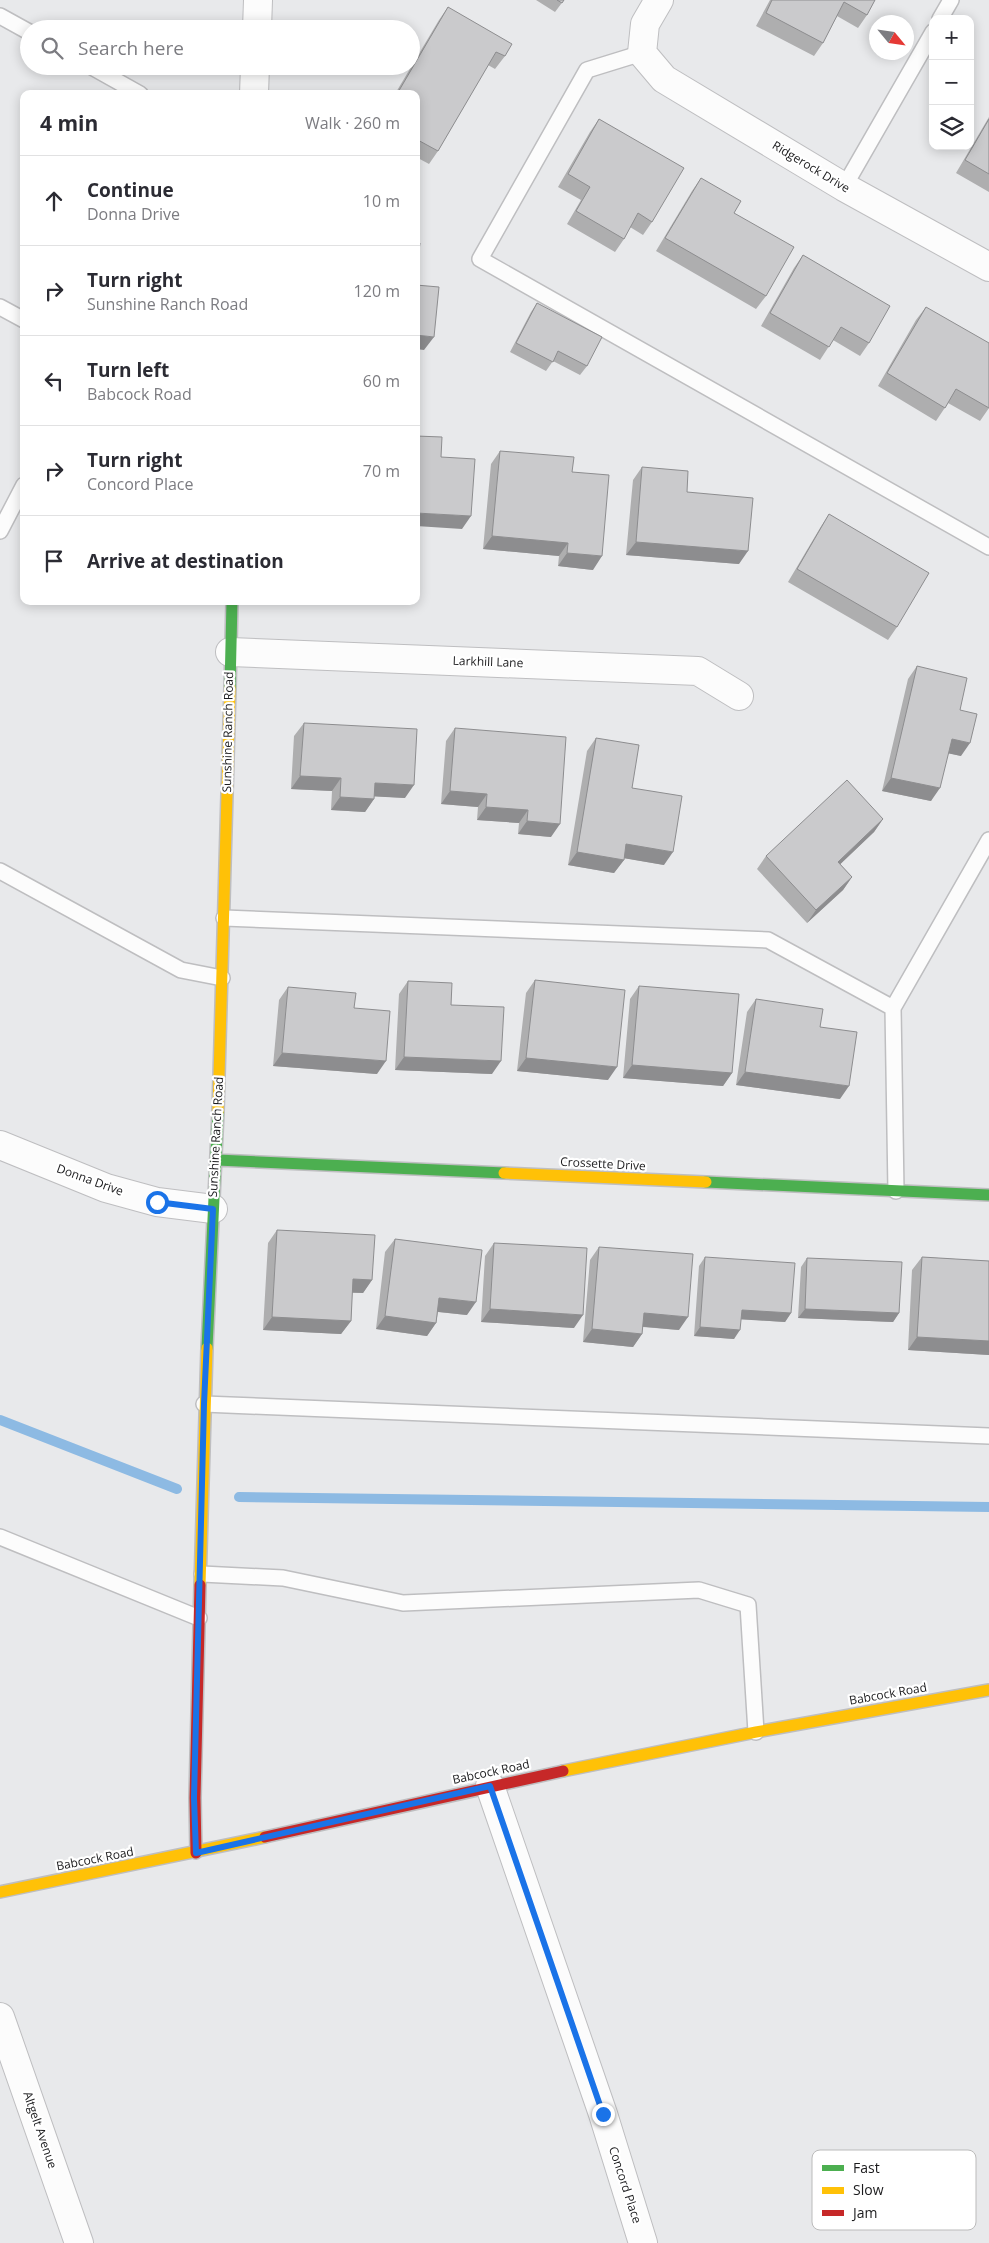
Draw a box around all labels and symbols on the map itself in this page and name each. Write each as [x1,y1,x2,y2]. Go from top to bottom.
north arrow [869,15,914,60]
street label: Ridgerock Drive [769,137,853,197]
street label: Larkhill Lane [452,652,524,671]
street label: Sunshine Ranch Road [218,671,237,793]
street label: Sunshine Ranch Road [204,1076,227,1198]
street label: Crossette Drive [560,1153,646,1174]
street label: Donna Drive [54,1160,126,1200]
route start [146,1191,169,1214]
street label: Babcock Road [848,1678,928,1709]
street label: Babcock Road [451,1755,531,1788]
street label: Babcock Road [55,1843,135,1874]
street label: Altgelt Avenue [19,2089,62,2171]
route end [592,2103,615,2126]
street label: Concord Place [605,2144,646,2226]
legend [812,2150,976,2230]
text: Fast [853,2158,880,2177]
text: Slow [853,2180,884,2199]
text: Jam [851,2203,878,2222]

